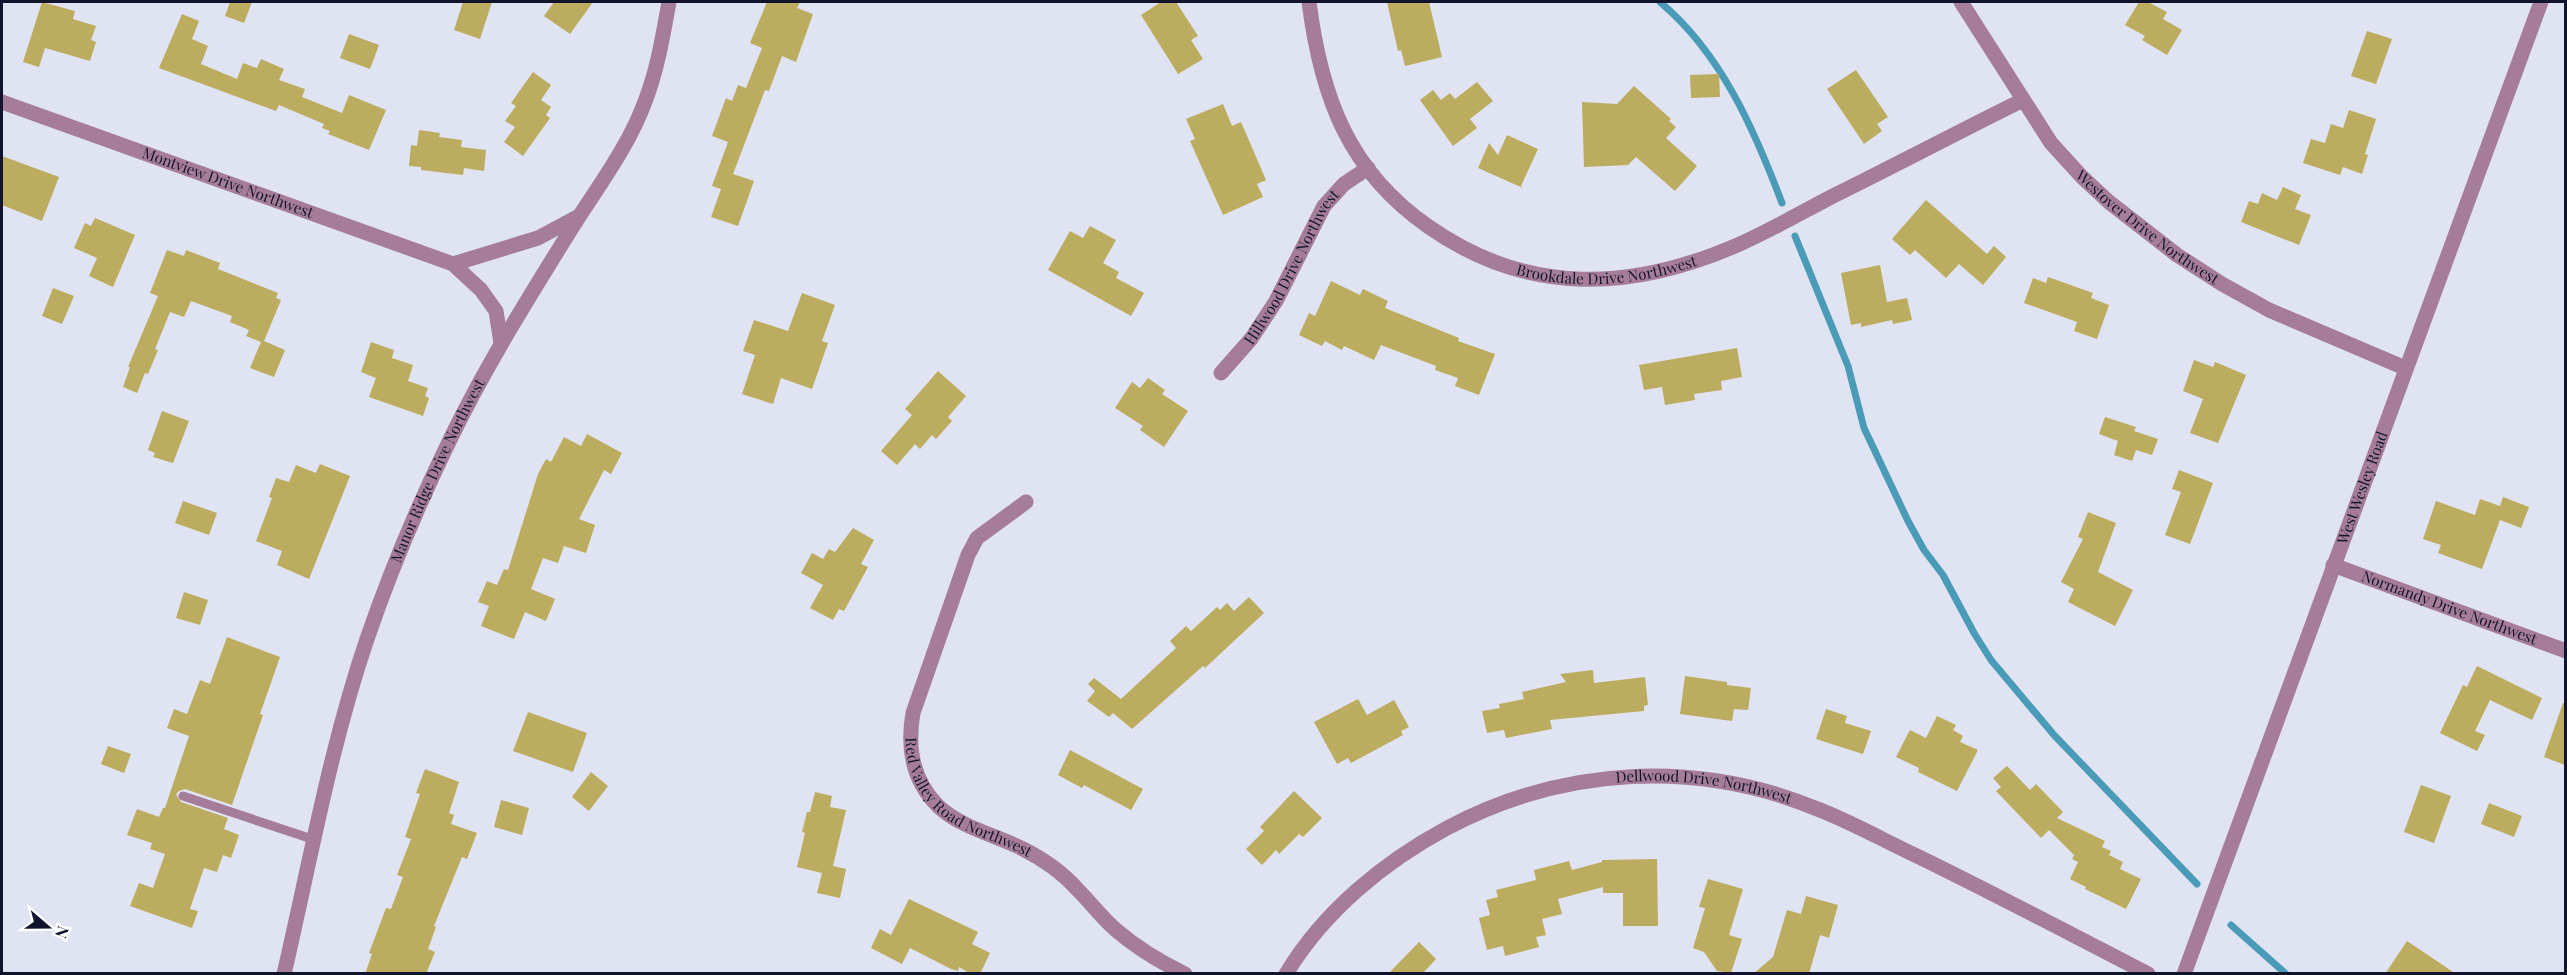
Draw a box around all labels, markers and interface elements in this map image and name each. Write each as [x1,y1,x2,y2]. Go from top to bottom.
street label: Montview Drive Northwest [140,142,317,222]
street label: Westover Drive Northwest [2071,165,2224,289]
street label: Hillwood Drive Northwest [1239,184,1344,348]
street label: Brookdale Drive Northwest [1515,250,1700,288]
street label: Manor Ridge Drive Northwest [386,374,489,565]
street label: West Wesley Road [2331,428,2392,548]
street label: Normandy Drive Northwest [2359,566,2541,649]
street label: Red Valley Road Northwest [902,737,1036,861]
street label: Dellwood Drive Northwest [1615,765,1795,808]
north arrow [18,897,78,957]
text: N [51,923,74,942]

